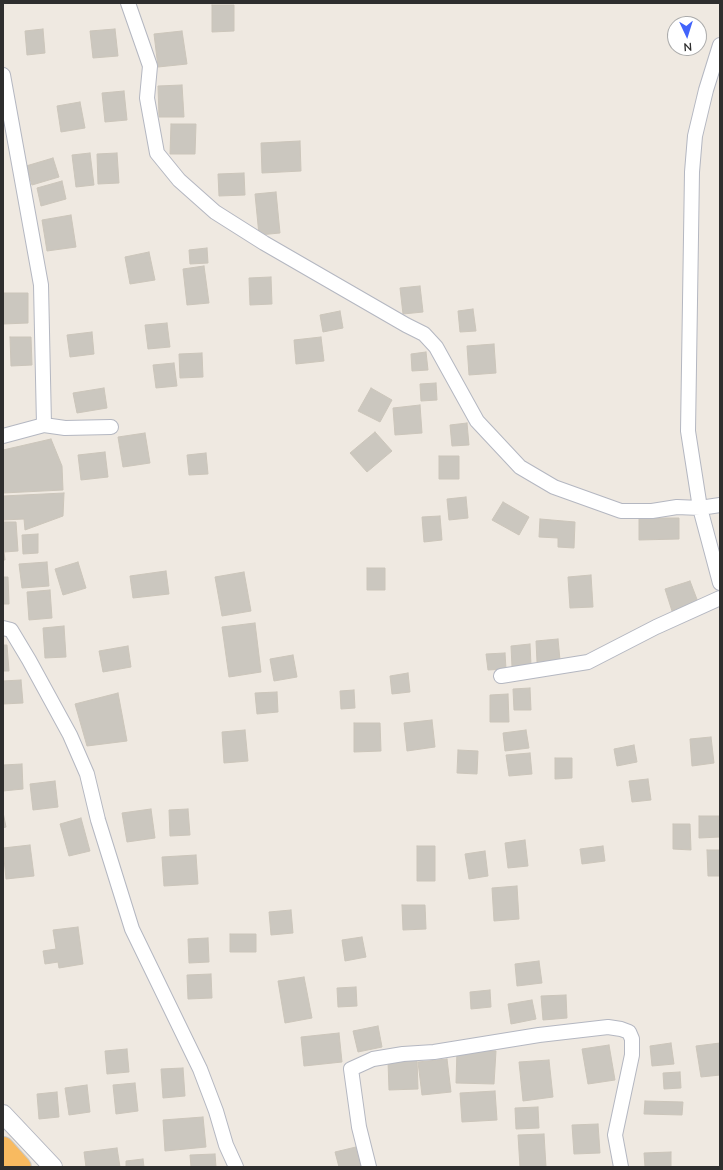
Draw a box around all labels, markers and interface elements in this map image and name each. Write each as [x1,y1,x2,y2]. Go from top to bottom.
north arrow [667,16,707,56]
text: N [683,41,692,54]

